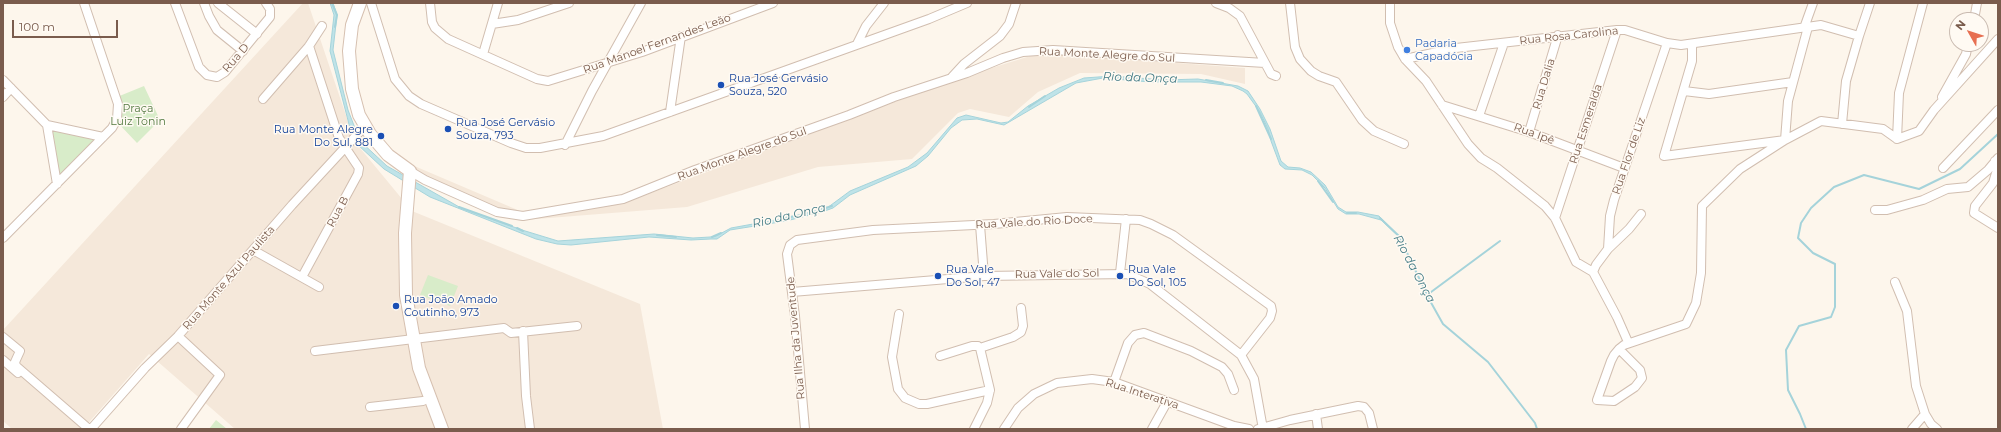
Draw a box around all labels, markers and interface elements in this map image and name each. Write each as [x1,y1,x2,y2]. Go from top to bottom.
street label: Rua Manoel Fernandes Leão [581,11,733,77]
scale bar [14,12,120,38]
north arrow [1949,12,1989,52]
text: N [1952,17,1969,33]
text: 100 m [19,19,55,34]
street label: Rua Rosa Carolina [1519,24,1619,48]
place label: Padaria Capadócia [1415,37,1473,63]
street label: Rua D [220,41,252,75]
street label: Rua Monte Alegre do Sul [1038,45,1176,65]
marker: Padaria Capadócia [1402,45,1412,55]
street label: Rua Dalia [1530,57,1558,111]
water label: Rio da Onça [1102,69,1178,87]
place label: Rua José Gervásio Souza, 520 [729,72,828,98]
marker: Rua José Gervásio Souza, 520 [716,80,726,90]
street label: Rua Esmeralda [1567,82,1605,166]
park label: Praça Luiz Tonin [110,102,166,128]
place label: Rua José Gervásio Souza, 793 [456,116,555,142]
street label: Rua Flor de Liz [1610,116,1648,196]
street label: Rua Ipê [1512,121,1556,147]
place label: Rua Monte Alegre Do Sul, 881 [274,123,373,149]
marker: Rua José Gervásio Souza, 793 [443,124,453,134]
street label: Rua Monte Alegre do Sul [676,124,808,184]
marker: Rua Monte Alegre Do Sul, 881 [376,131,386,141]
street label: Rua B [324,194,352,230]
water label: Rio da Onça [751,201,827,231]
street label: Rua Vale do Rio Doce [975,212,1093,232]
street label: Rua Monte Azul Paulista [180,223,278,333]
water label: Rio da Onça [1390,233,1438,305]
place label: Rua Vale Do Sol, 47 [946,263,1000,289]
place label: Rua Vale Do Sol, 105 [1128,263,1186,289]
street label: Rua Vale do Sol [1015,267,1099,281]
marker: Rua Vale Do Sol, 47 [933,271,943,281]
marker: Rua Vale Do Sol, 105 [1115,271,1125,281]
street label: Rua Ilha da Juventude [784,276,808,400]
place label: Rua João Amado Coutinho, 973 [404,293,498,319]
marker: Rua João Amado Coutinho, 973 [391,301,401,311]
street label: Rua Interativa [1104,376,1180,412]

